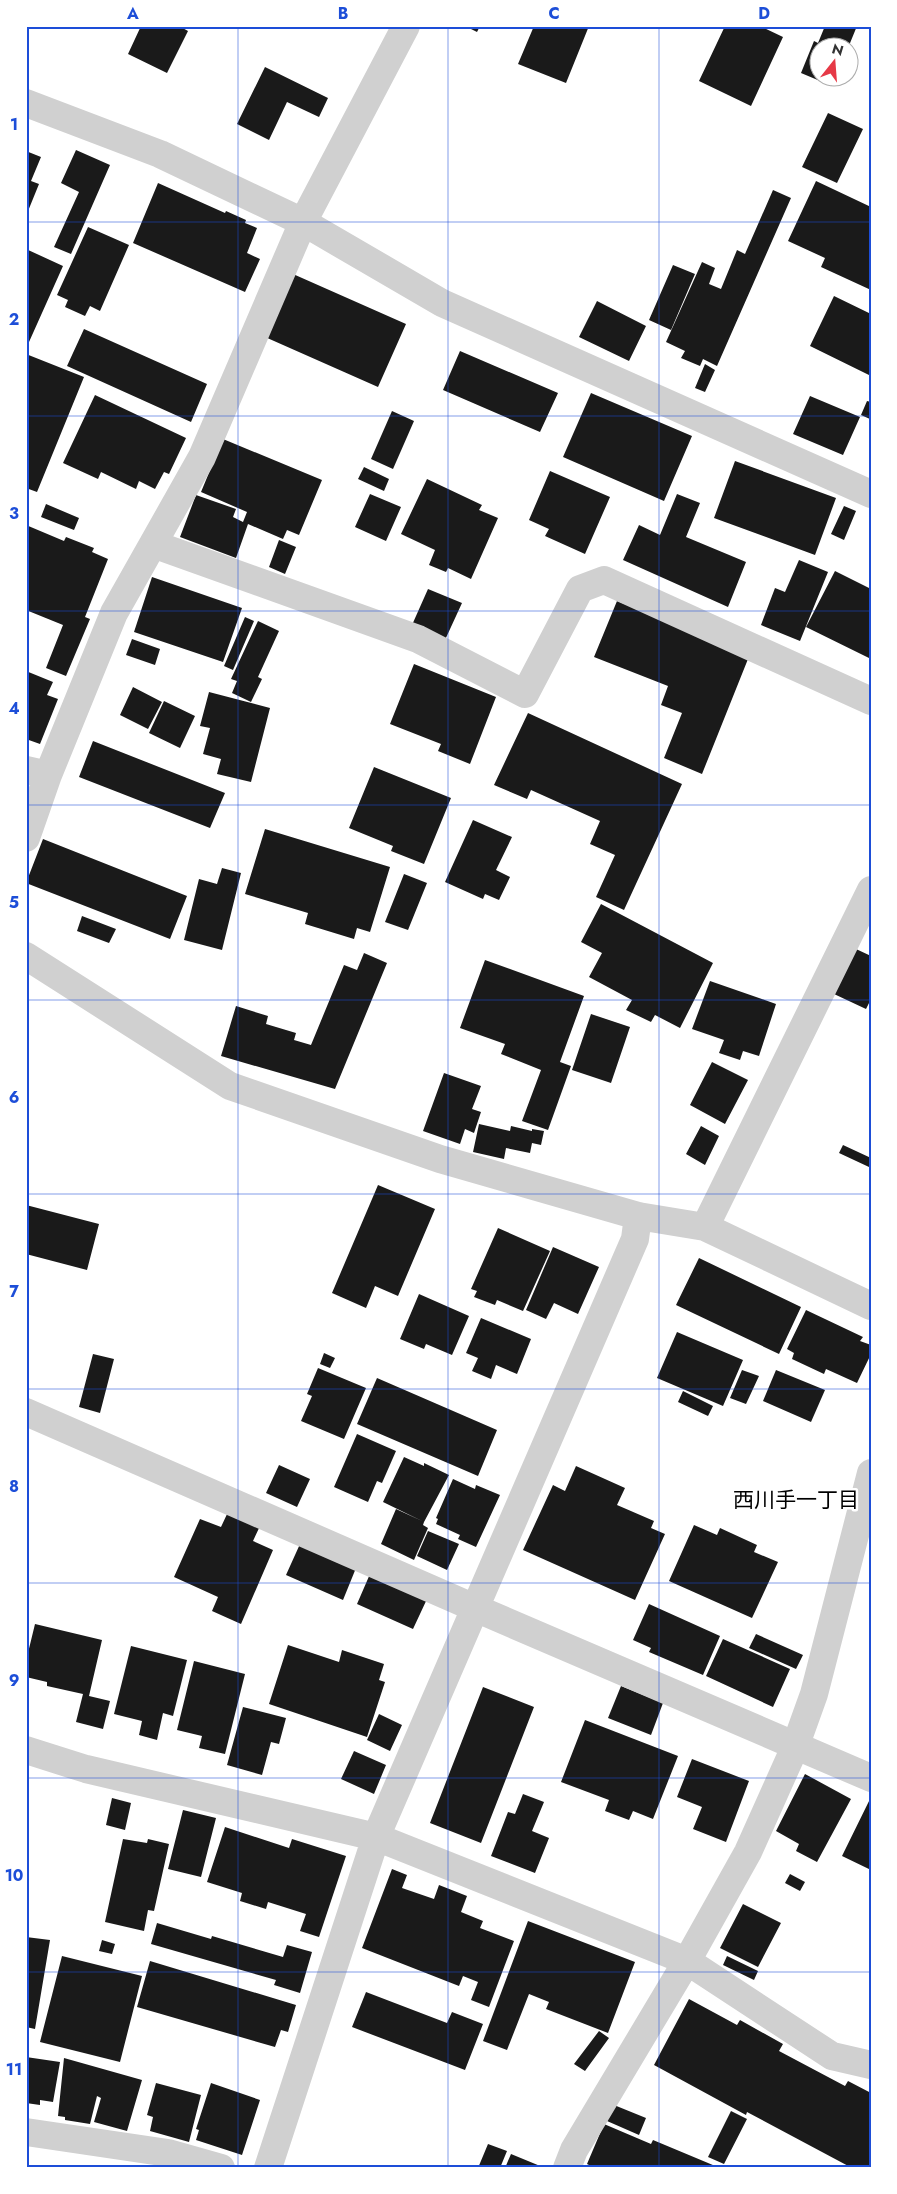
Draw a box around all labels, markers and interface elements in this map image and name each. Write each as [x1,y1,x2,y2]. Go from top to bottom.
text: A [126,2,139,25]
text: B [338,2,348,25]
text: C [548,2,560,25]
text: D [758,2,770,25]
north arrow [810,38,860,88]
text: N [830,38,846,61]
text: 1 [10,113,18,136]
text: 2 [9,308,19,331]
text: 3 [9,502,19,525]
text: 4 [8,697,20,720]
text: 5 [9,891,19,914]
text: 6 [9,1086,19,1109]
text: 7 [9,1280,19,1303]
text: 8 [9,1475,19,1498]
district label: 西川手一丁目 [733,1485,859,1515]
text: 9 [9,1669,19,1692]
text: 10 [5,1864,23,1887]
text: 11 [6,2058,22,2081]

